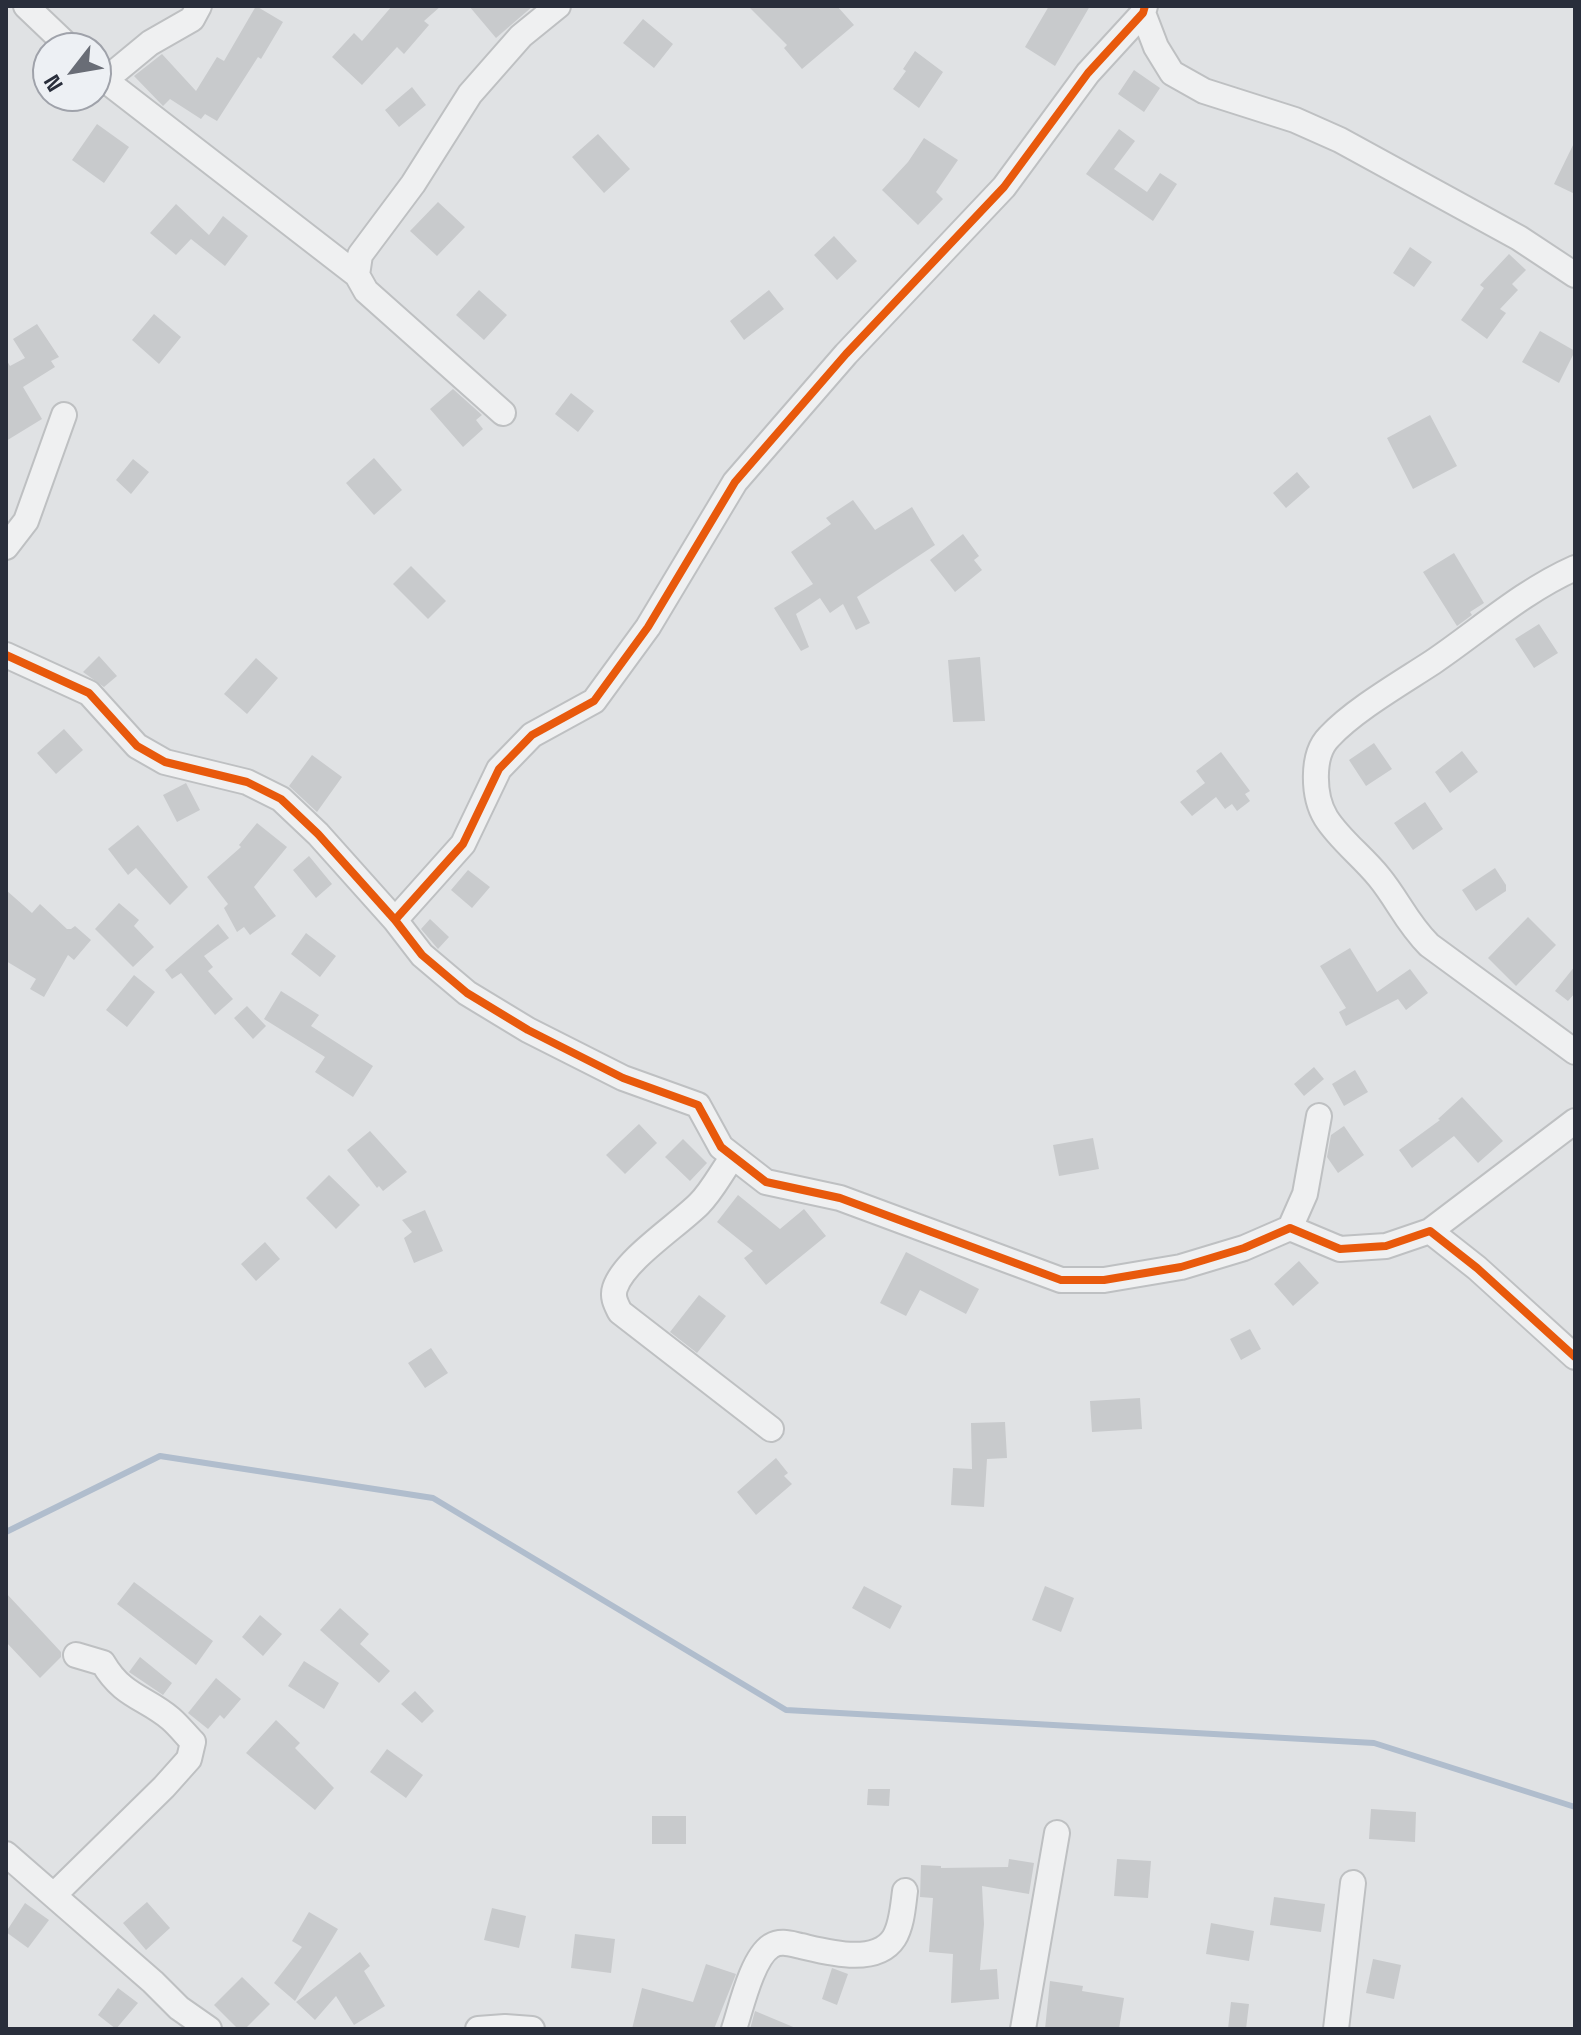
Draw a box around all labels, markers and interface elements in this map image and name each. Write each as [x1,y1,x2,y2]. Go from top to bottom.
north arrow [32,32,112,112]
text: N [37,70,69,97]

